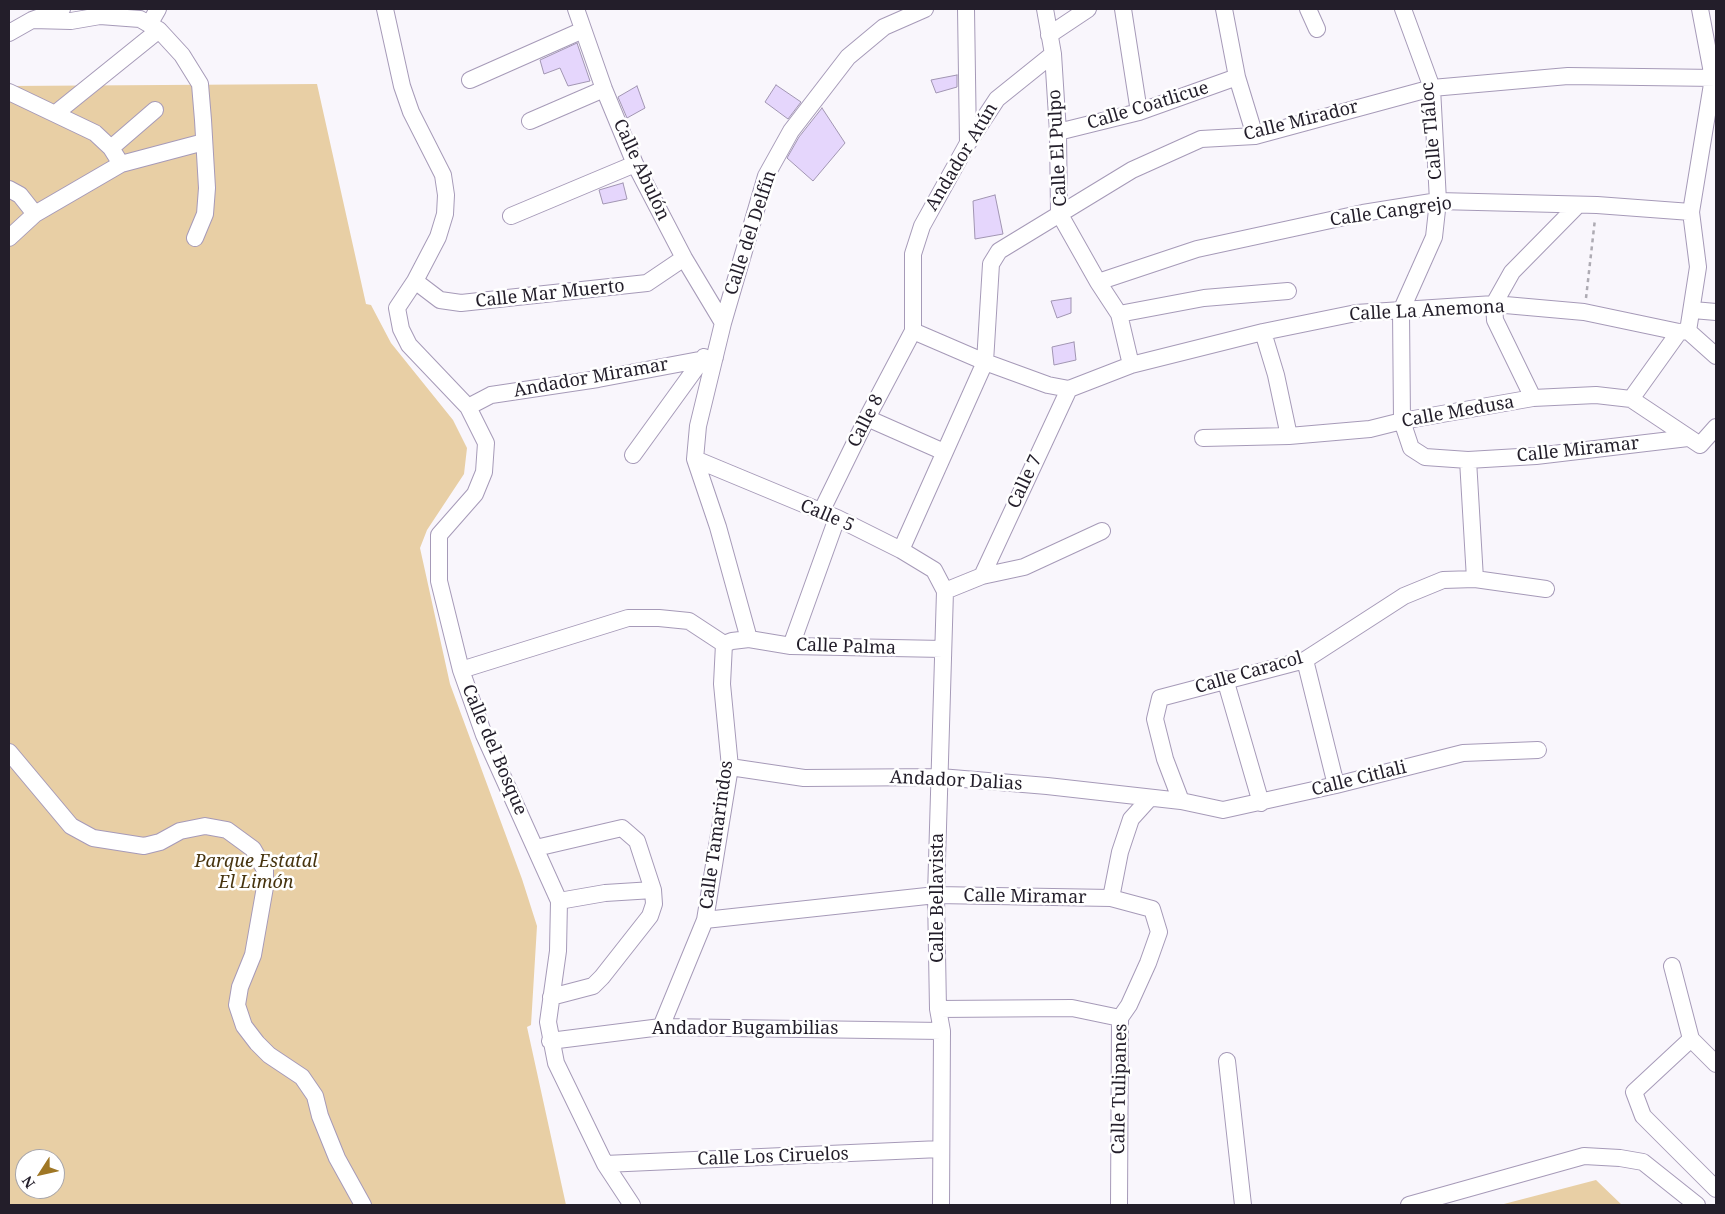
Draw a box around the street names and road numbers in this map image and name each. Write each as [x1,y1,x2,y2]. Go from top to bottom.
street label: Calle Coatlicue [1085,77,1211,135]
street label: Calle Tláloc [1417,81,1447,181]
street label: Calle El Pulpo [1044,89,1072,207]
street label: Calle Mirador [1241,96,1361,146]
street label: Andador Atún [921,99,1003,215]
street label: Calle Abulón [608,116,674,224]
street label: Calle del Delfín [721,168,781,298]
street label: Calle Cangrejo [1329,193,1453,231]
street label: Calle Mar Muerto [474,275,626,313]
street label: Calle La Anemona [1349,296,1505,326]
street label: Andador Miramar [512,354,670,402]
street label: Calle 8 [844,391,888,451]
street label: Calle Medusa [1400,391,1516,433]
street label: Calle Miramar [1516,433,1640,467]
street label: Calle 7 [1003,452,1047,512]
street label: Calle 5 [797,495,857,537]
street label: Calle Palma [795,634,897,660]
street label: Calle Caracol [1193,647,1305,699]
street label: Calle del Bosque [457,681,531,819]
street label: Calle Citlali [1309,757,1409,801]
street label: Calle Tamarindos [696,759,738,911]
street label: Andador Dalias [889,767,1023,795]
street label: Calle Bellavista [927,833,949,963]
street label: Calle Miramar [963,885,1087,909]
street label: Andador Bugambilias [652,1018,838,1040]
street label: Calle Tulipanes [1108,1023,1132,1155]
street label: Calle Los Ciruelos [697,1144,849,1170]

